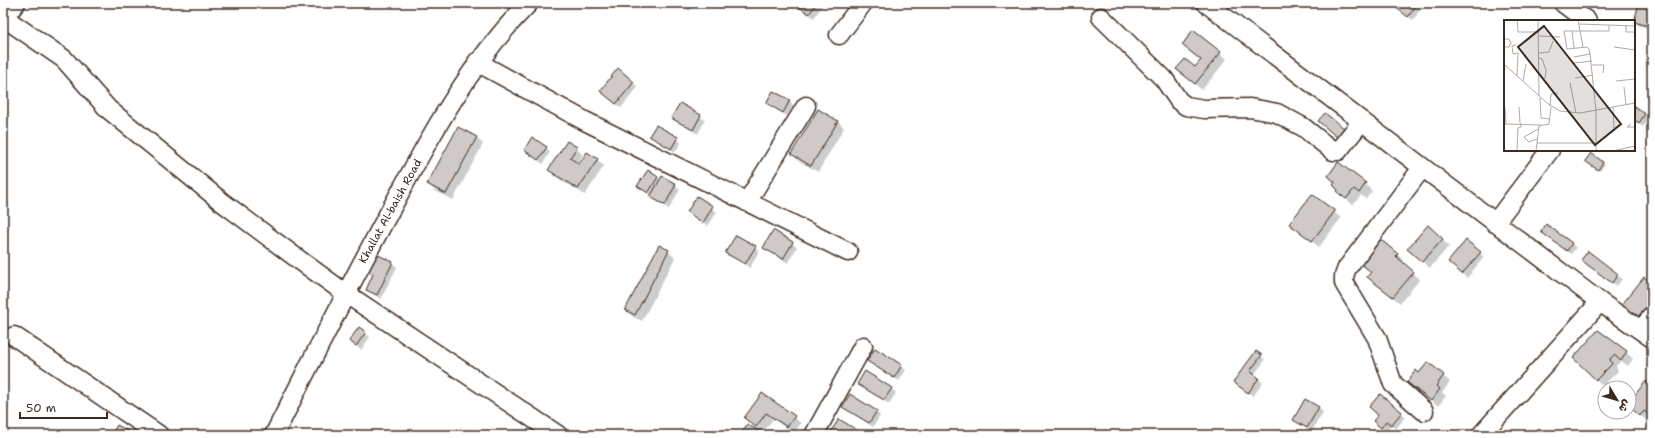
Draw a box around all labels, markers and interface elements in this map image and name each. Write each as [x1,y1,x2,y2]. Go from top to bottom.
inset map [1504,20,1635,151]
street label: Khallat Al-baish Road [355,156,425,266]
north arrow [1597,380,1637,420]
scale bar [20,394,107,420]
text: ش [1615,396,1634,415]
text: 50 m [26,400,56,416]

